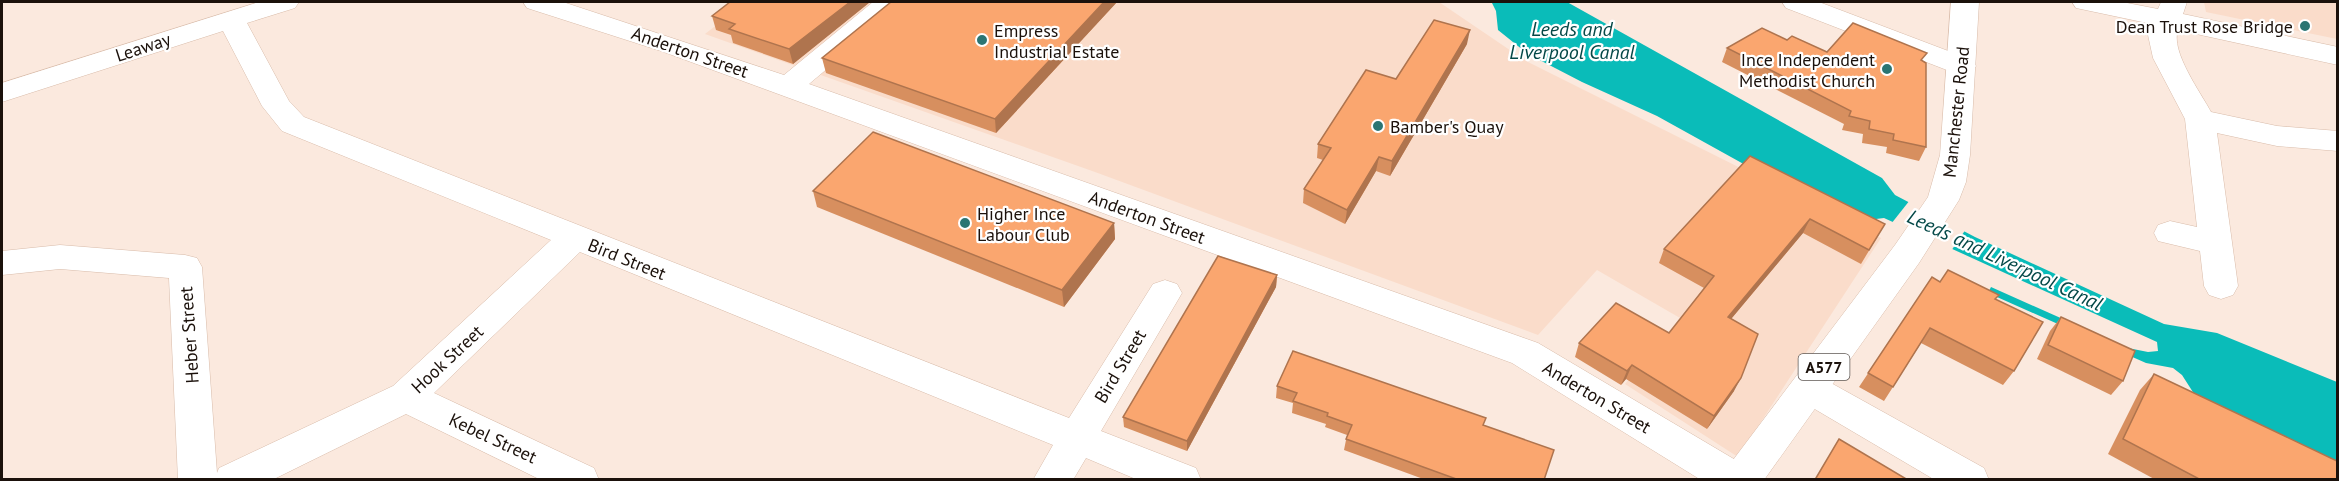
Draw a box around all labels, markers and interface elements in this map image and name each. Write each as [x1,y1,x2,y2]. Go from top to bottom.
place label: Dean Trust Rose Bridge [2116,15,2293,38]
water label: Leeds and Liverpool Canal [1509,16,1635,65]
place label: Empress Industrial Estate [994,19,1119,63]
marker: Dean Trust Rose Bridge [2298,19,2312,33]
street label: Anderton Street [629,21,751,83]
street label: Leaway [112,27,174,67]
marker: Empress Industrial Estate [975,33,989,47]
street label: Manchester Road [1938,45,1974,179]
place label: Ince Independent Methodist Church [1739,48,1875,92]
marker: Ince Independent Methodist Church [1880,62,1894,76]
place label: Bamber's Quay [1390,115,1504,138]
marker: Bamber's Quay [1371,119,1385,133]
street label: Anderton Street [1086,185,1208,249]
place label: Higher Ince Labour Club [977,202,1070,246]
water label: Leeds and Liverpool Canal [1903,203,2107,317]
marker: Higher Ince Labour Club [958,216,972,230]
street label: Bird Street [585,233,669,285]
street label: Heber Street [174,286,204,384]
street label: Hook Street [406,320,488,398]
street label: Bird Street [1089,325,1151,407]
road number: A577 [1798,354,1850,380]
street label: Anderton Street [1539,356,1655,438]
street label: Kebel Street [445,408,541,468]

